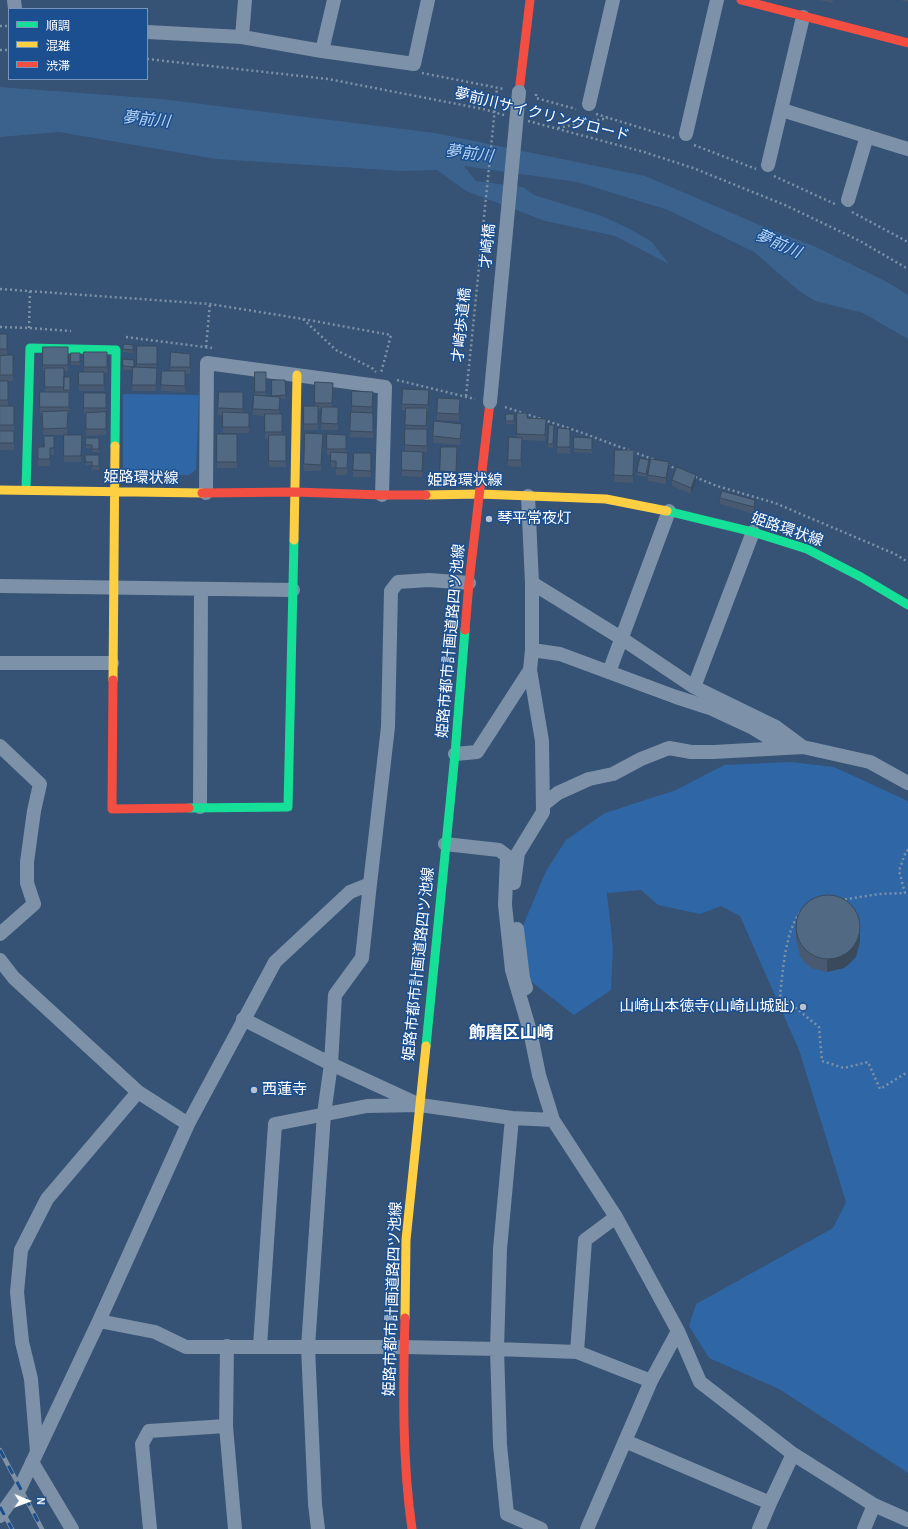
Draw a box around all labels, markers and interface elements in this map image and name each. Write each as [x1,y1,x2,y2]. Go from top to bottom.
legend [8,8,148,80]
text: 順調 [46,19,70,33]
text: 混雑 [46,39,70,53]
text: 渋滞 [46,59,70,73]
street label: 夢前川サイクリングロード [452,84,632,146]
water label: 夢前川 [121,108,171,132]
water label: 夢前川 [444,142,494,166]
street label: 才崎橋 [477,223,499,269]
water label: 夢前川 [752,225,804,263]
street label: 才崎歩道橋 [449,287,475,363]
street label: 姫路環状線 [103,468,179,488]
street label: 姫路環状線 [428,472,502,490]
street label: 姫路環状線 [749,509,825,551]
place label: 琴平常夜灯 [497,510,572,528]
marker: 琴平常夜灯 [484,514,494,524]
street label: 姫路市都市計画道路四ツ池線 [434,543,468,739]
street label: 姫路市都市計画道路四ツ池線 [400,866,438,1062]
place label: 山崎山本徳寺(山崎山城趾) [619,998,795,1016]
marker: 山崎山本徳寺(山崎山城趾) [798,1002,808,1012]
district label: 飾磨区山崎 [469,1023,553,1043]
place label: 西蓮寺 [262,1081,307,1099]
marker: 西蓮寺 [249,1085,259,1095]
street label: 姫路市都市計画道路四ツ池線 [381,1201,405,1397]
north arrow [8,1481,48,1521]
text: N [34,1497,47,1505]

